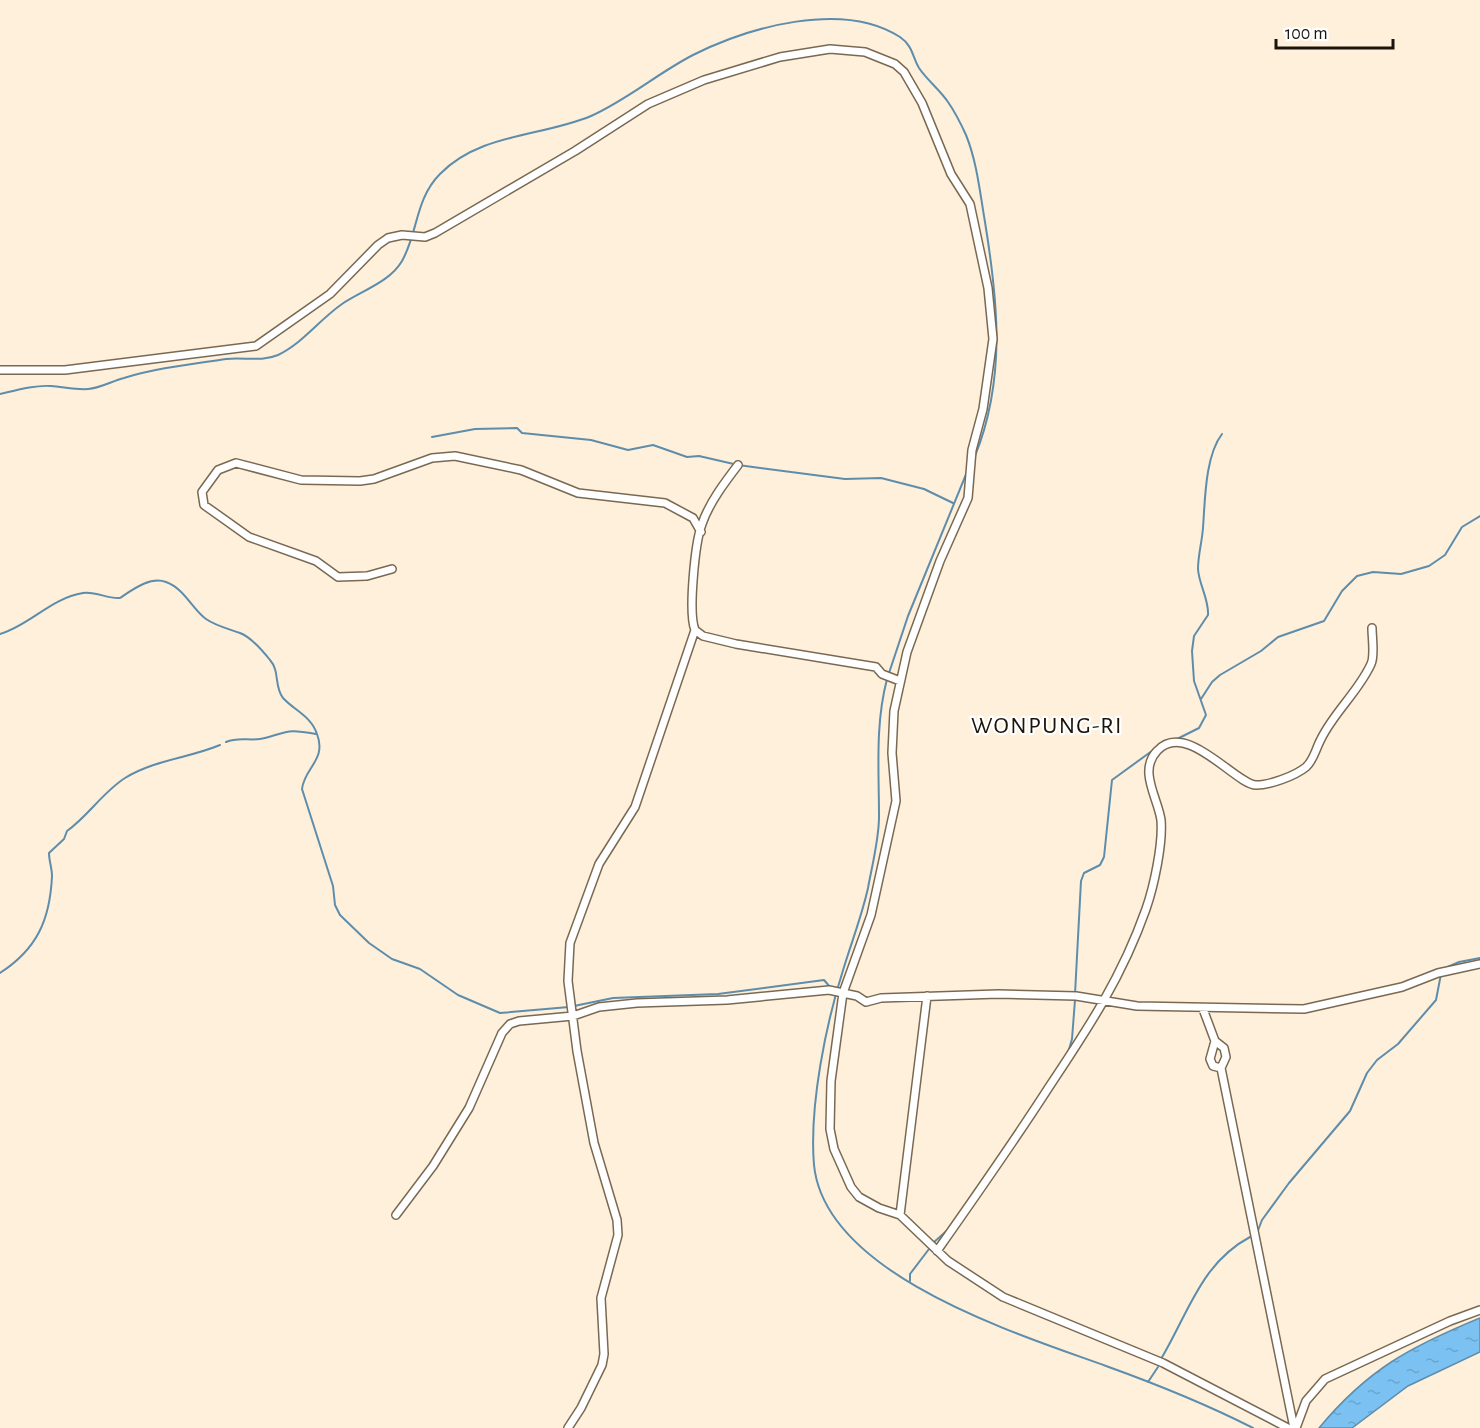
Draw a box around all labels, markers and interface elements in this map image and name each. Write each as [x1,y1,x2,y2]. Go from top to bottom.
scale bar [1276,12,1393,50]
text: 100 m [1285,25,1328,43]
district label: WONPUNG-RI [971,714,1123,738]

